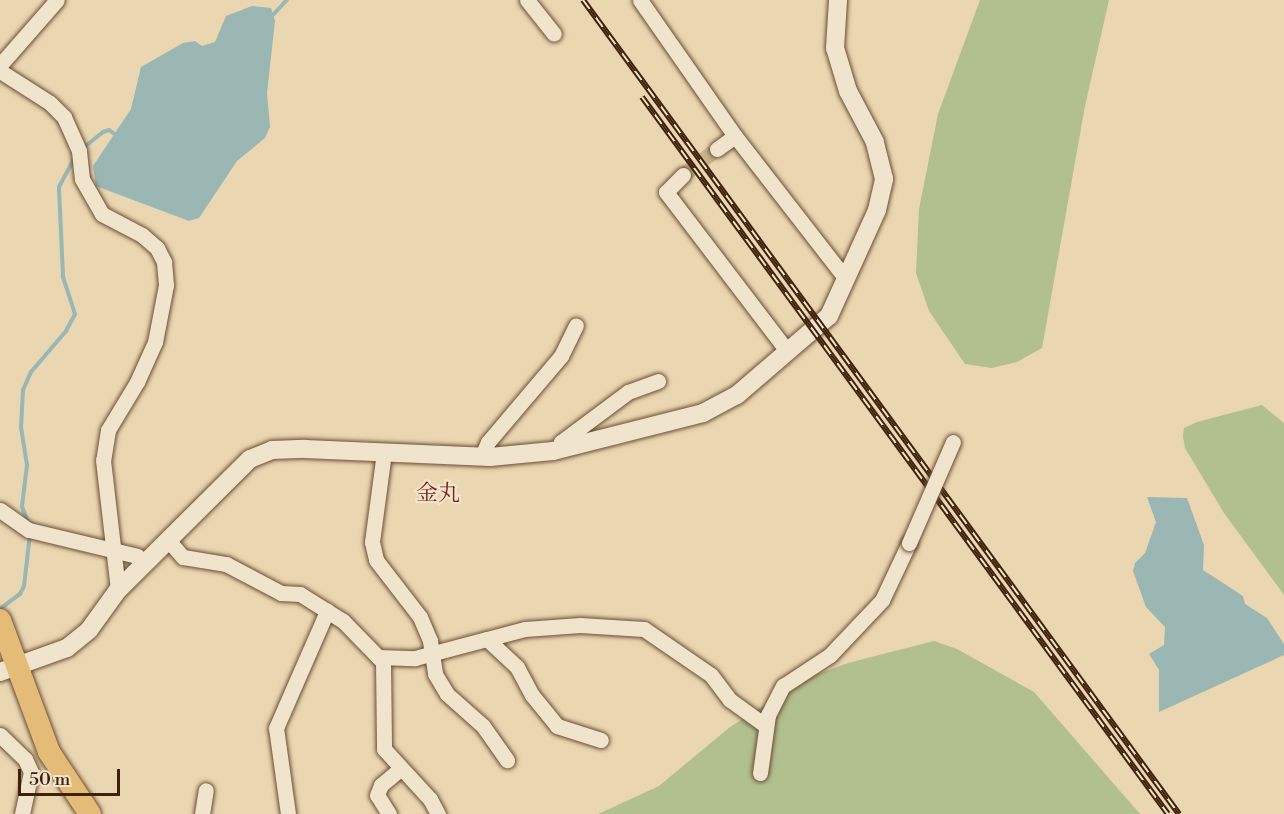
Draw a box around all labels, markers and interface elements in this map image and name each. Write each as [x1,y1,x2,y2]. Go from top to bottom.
district label: 金丸 [416,481,460,507]
scale bar [21,757,123,795]
text: 50 m [29,768,70,791]

